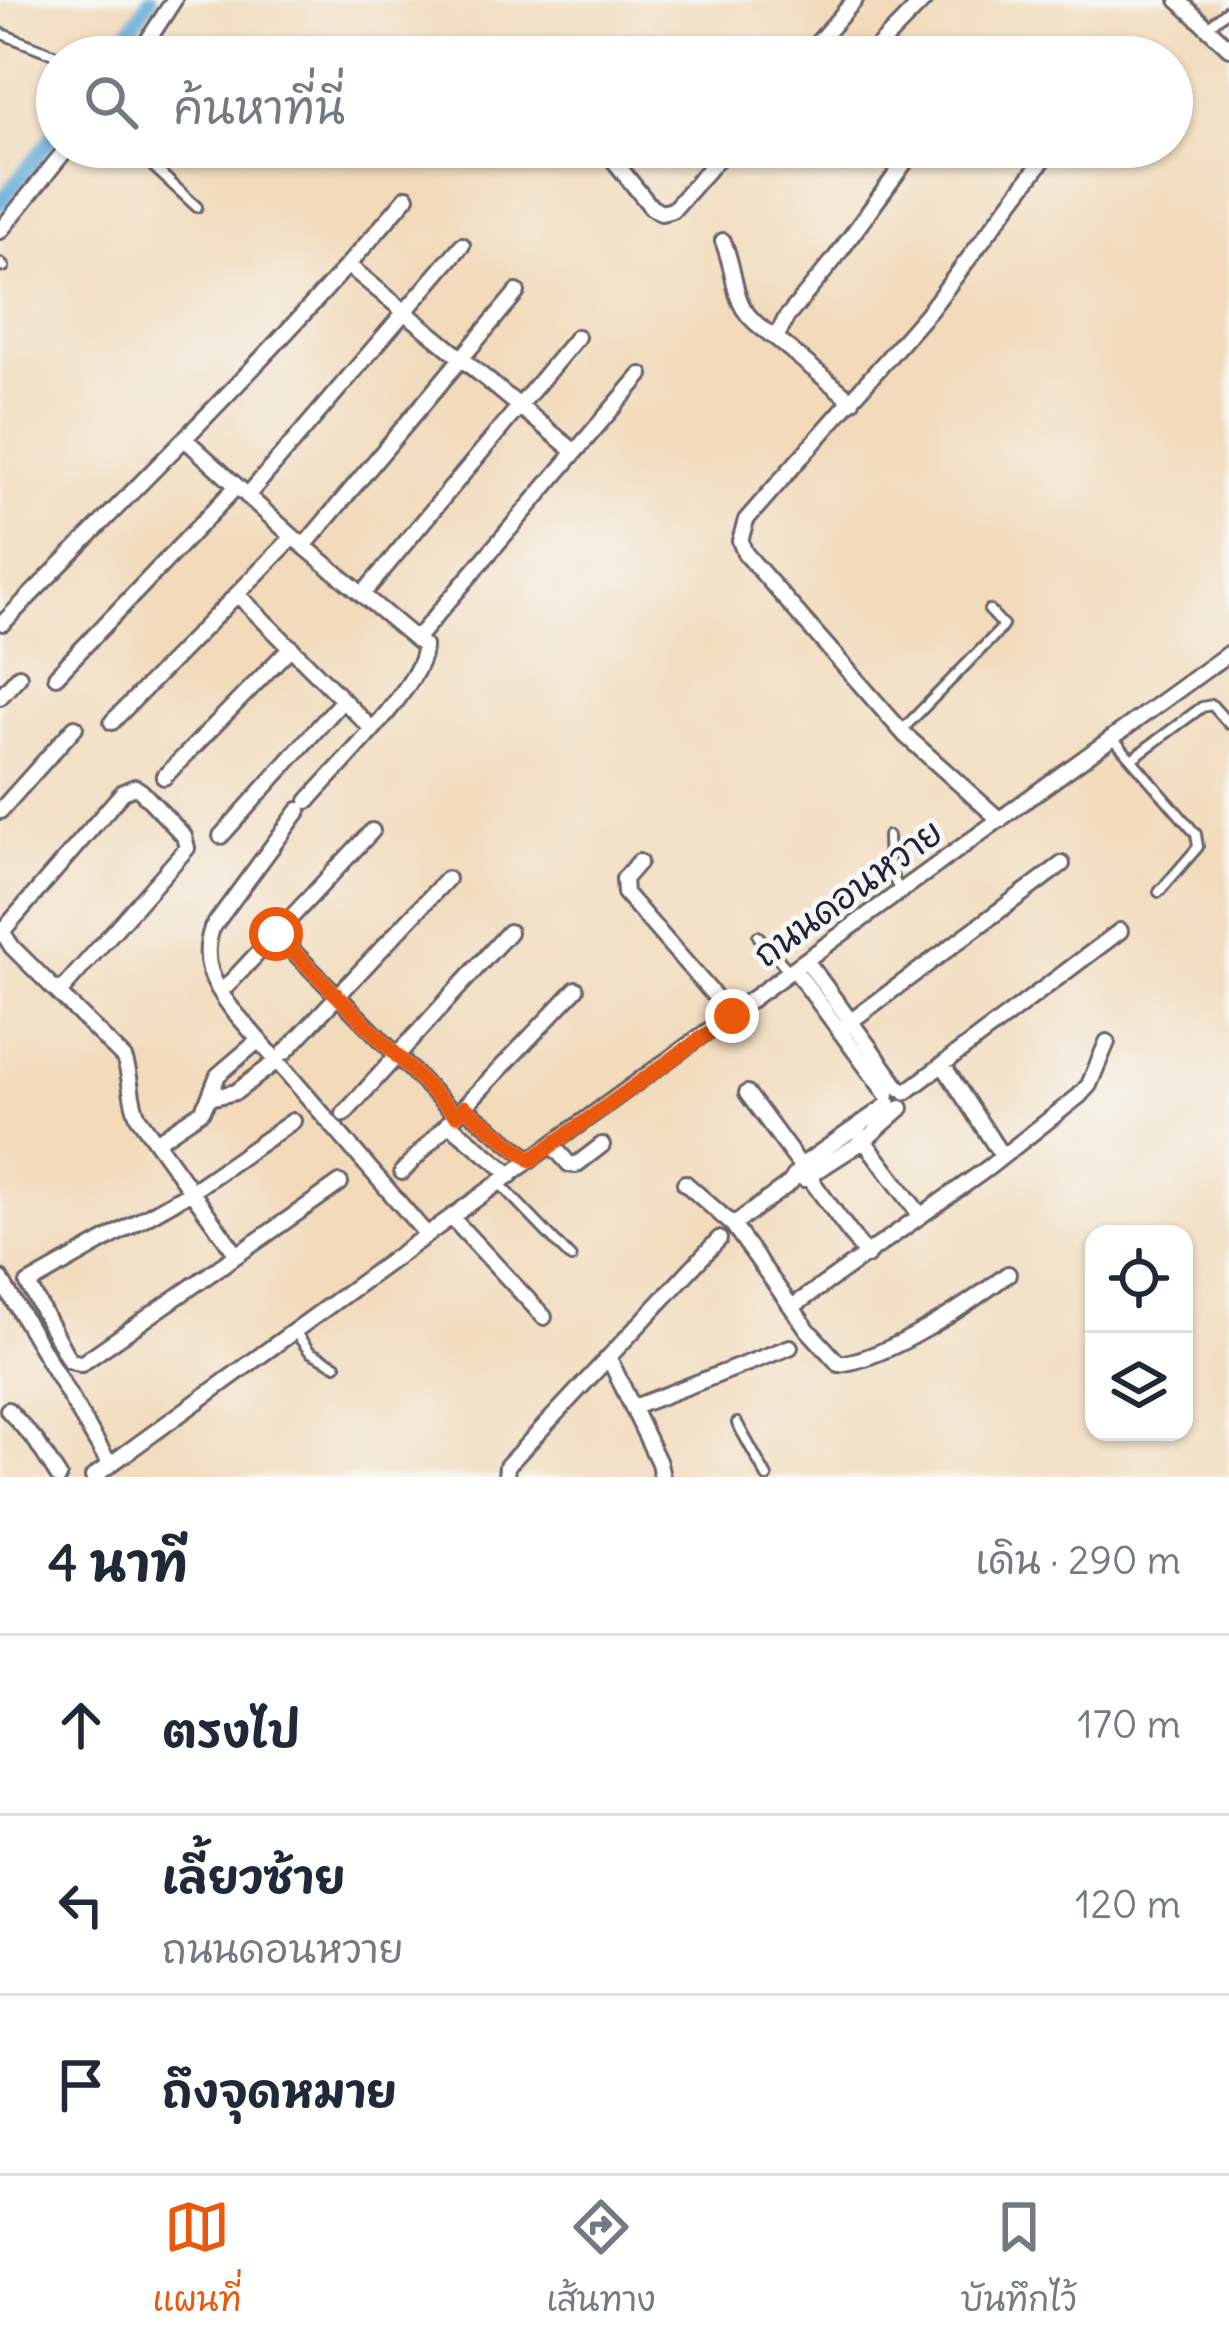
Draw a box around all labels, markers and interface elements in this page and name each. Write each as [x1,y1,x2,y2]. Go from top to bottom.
search box [36,36,1193,168]
icon: search [78,69,144,135]
text: ค้นหาที่นี่ [174,80,345,136]
street label: ถนนดอนหวาย [745,809,951,977]
route start [249,907,303,961]
route end [705,989,759,1043]
map controls [1085,1225,1193,1441]
button: locate [1085,1225,1193,1333]
button: layers [1085,1333,1193,1441]
text: 4 นาที [48,1531,188,1595]
text: เดิน · 290 m [976,1536,1181,1585]
icon: ahead [48,1692,114,1758]
text: 170 m [1077,1700,1181,1749]
text: ตรงไป [162,1703,300,1759]
text: เลี้ยวซ้าย [162,1849,345,1905]
icon: left [48,1872,114,1938]
text: 120 m [1075,1880,1181,1929]
text: ถนนดอนหวาย [162,1925,404,1974]
icon: arrive [48,2052,114,2118]
text: ถึงจุดหมาย [162,2063,397,2119]
tab: แผนที่ [152,2194,242,2324]
tab: เส้นทาง [546,2194,656,2324]
tab: บันทึกไว้ [961,2194,1077,2324]

